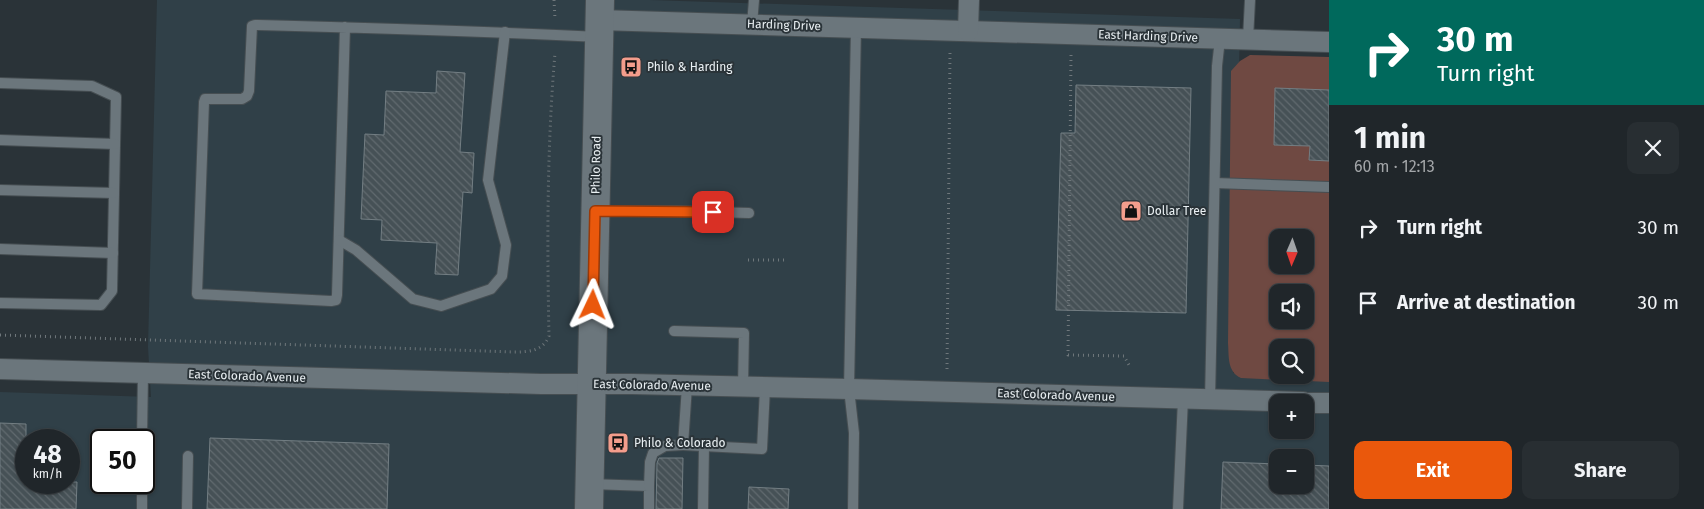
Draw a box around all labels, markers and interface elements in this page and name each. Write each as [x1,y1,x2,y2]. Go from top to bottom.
street label: Harding Drive [747,17,821,33]
text: 30 m [1437,18,1514,60]
icon: right [1354,20,1419,85]
street label: East Harding Drive [1098,27,1198,45]
bus stop icon: Philo & Harding [619,55,643,79]
place label: Philo & Harding [647,60,733,74]
text: Turn right [1437,60,1534,87]
text: 1 min [1354,120,1426,156]
button: close [1627,122,1679,174]
street label: Philo Road [588,136,604,194]
text: 60 m · 12:13 [1354,157,1435,176]
pin [692,191,734,233]
icon: arrive [699,198,727,226]
shop icon: Dollar Tree [1119,199,1143,223]
place label: Dollar Tree [1147,204,1206,218]
icon: right [1354,214,1382,242]
text: Turn right [1397,216,1482,239]
text: 30 m [1638,216,1679,239]
north arrow [1269,229,1314,274]
map controls [1269,229,1314,494]
position arrow [566,278,618,330]
button: sound [1269,284,1314,329]
icon: arrive [1354,289,1382,317]
text: Arrive at destination [1397,291,1576,314]
text: 30 m [1638,291,1679,314]
button: search [1269,339,1314,384]
street label: East Colorado Avenue [188,367,306,385]
street label: East Colorado Avenue [593,377,711,393]
street label: East Colorado Avenue [997,386,1115,404]
button: + [1269,394,1314,439]
speed limit sign: 50 [90,429,155,494]
bus stop icon: Philo & Colorado [606,431,630,455]
place label: Philo & Colorado [634,436,726,450]
text: 48 [33,440,62,470]
button: Exit [1354,441,1512,499]
button: Share [1522,441,1679,499]
button: − [1269,449,1314,494]
text: km/h [33,467,62,481]

